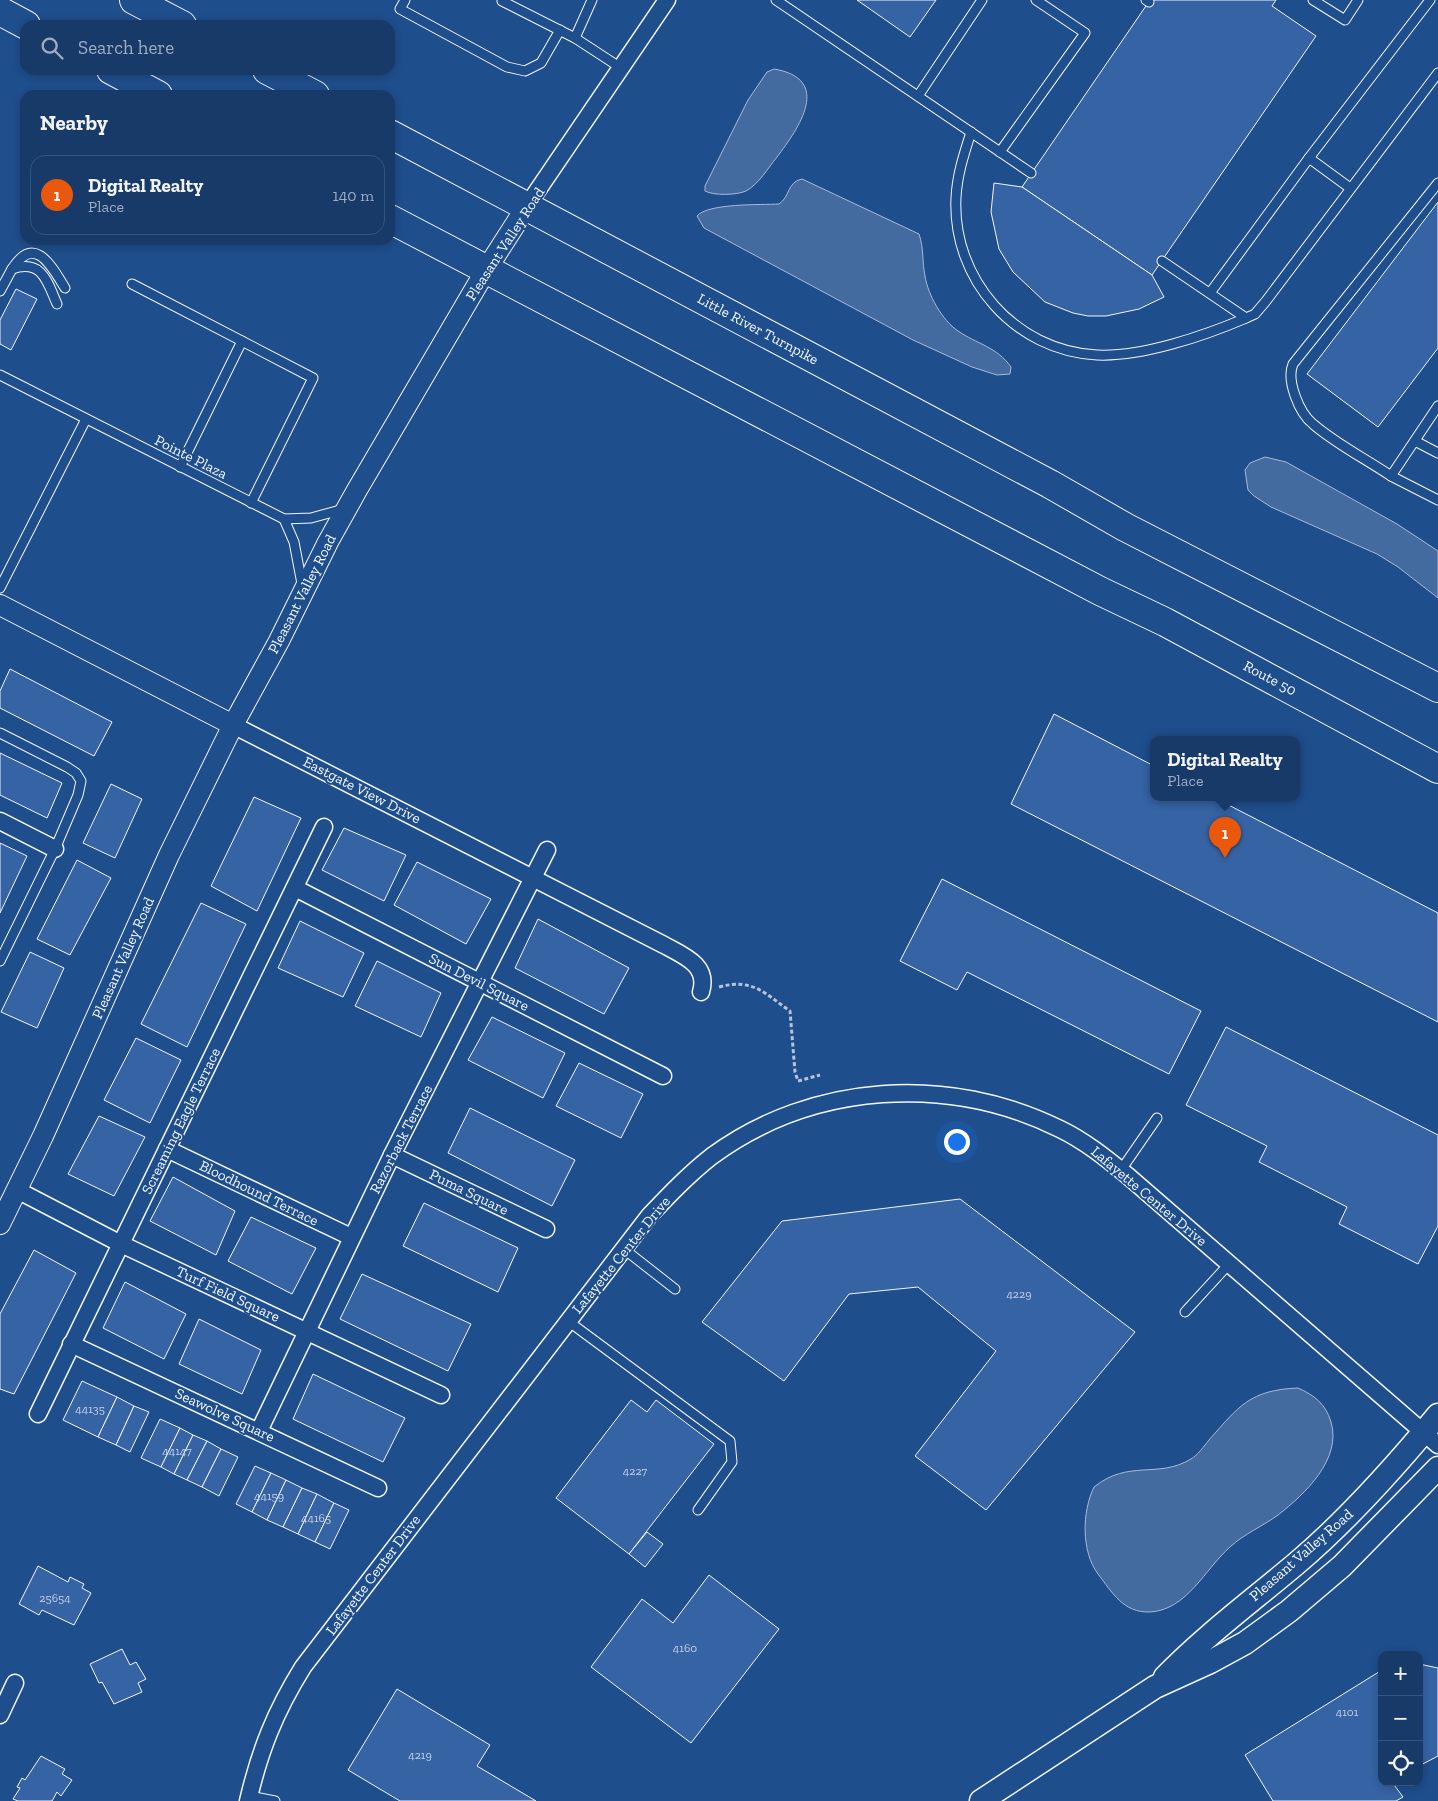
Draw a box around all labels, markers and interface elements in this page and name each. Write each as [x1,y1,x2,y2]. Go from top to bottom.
search box [20,20,395,75]
icon: search [38,34,66,62]
text: Search here [78,36,174,59]
text: Nearby [40,110,108,135]
text: Digital Realty [88,174,203,197]
street label: Pleasant Valley Road [462,183,549,304]
text: 1 [54,186,60,205]
text: 140 m [333,186,374,205]
text: Place [88,197,124,216]
street label: Little River Turnpike [694,289,822,369]
street label: Pointe Plaza [152,431,230,483]
street label: Pleasant Valley Road [264,531,340,657]
street label: Route 50 [1240,657,1300,699]
popup [1150,736,1300,801]
text: Digital Realty [1167,748,1283,771]
street label: Eastgate View Drive [300,753,424,827]
text: Place [1167,771,1203,790]
pin: 1 [1209,817,1241,858]
street label: Pleasant Valley Road [88,894,158,1022]
street label: Sun Devil Square [426,949,532,1015]
street label: Screaming Eagle Terrace [138,1045,224,1197]
street label: Razorback Terrace [366,1082,436,1196]
your location [944,1129,970,1155]
street label: Lafayette Center Drive [1087,1142,1211,1250]
street label: Bloodhound Terrace [197,1156,321,1230]
street label: Puma Square [427,1165,511,1219]
street label: Lafayette Center Drive [568,1193,674,1317]
street label: Turf Field Square [173,1262,283,1326]
house number: 4229 [1006,1287,1032,1301]
street label: Seawolve Square [172,1384,278,1446]
house number: 44135 [75,1402,105,1416]
house number: 44147 [162,1444,192,1458]
house number: 4227 [623,1464,648,1478]
house number: 44159 [254,1489,284,1503]
street label: Pleasant Valley Road [1245,1505,1357,1605]
house number: 44165 [301,1511,331,1525]
street label: Lafayette Center Drive [322,1511,424,1639]
house number: 25654 [39,1591,71,1605]
house number: 4160 [673,1641,697,1655]
map controls [1378,1651,1423,1786]
button: + [1378,1651,1423,1696]
button: − [1378,1696,1423,1741]
house number: 4101 [1336,1705,1359,1719]
button: locate [1378,1741,1423,1786]
house number: 4219 [408,1748,432,1762]

